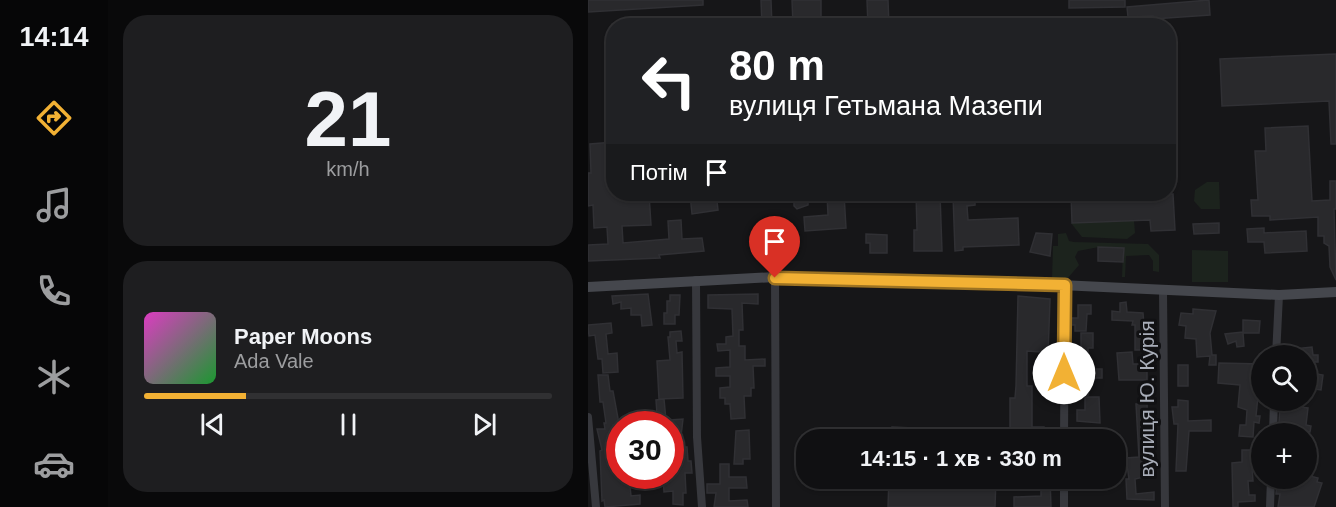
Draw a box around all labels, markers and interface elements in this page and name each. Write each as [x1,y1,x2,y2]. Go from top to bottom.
text: 14:14 [19,22,89,52]
icon: left [630,42,708,120]
text: 80 m [729,42,825,89]
text: 21 [305,75,391,163]
text: вулиця Гетьмана Мазепи [729,91,1043,121]
icon: directions [33,97,75,139]
icon: arrive [700,156,733,189]
text: km/h [326,158,370,180]
text: Потім [630,160,688,185]
icon: music [33,184,75,226]
pin [749,216,800,278]
icon: arrive [758,225,791,258]
icon: phone [33,270,75,312]
street label: вулиця Ю. Курія [1135,320,1158,478]
text: Paper Moons [234,324,372,349]
position arrow [1032,341,1096,405]
map controls [1251,345,1317,489]
button: search [1251,345,1317,411]
text: Ada Vale [234,350,314,372]
icon: climate [33,356,75,398]
icon: previous [196,408,229,441]
icon: pause [332,408,365,441]
icon: next [468,408,501,441]
speed limit sign: 30 [606,411,684,489]
button: + [1251,423,1317,489]
icon: car [33,443,75,485]
text: 14:15 · 1 хв · 330 m [860,446,1062,471]

